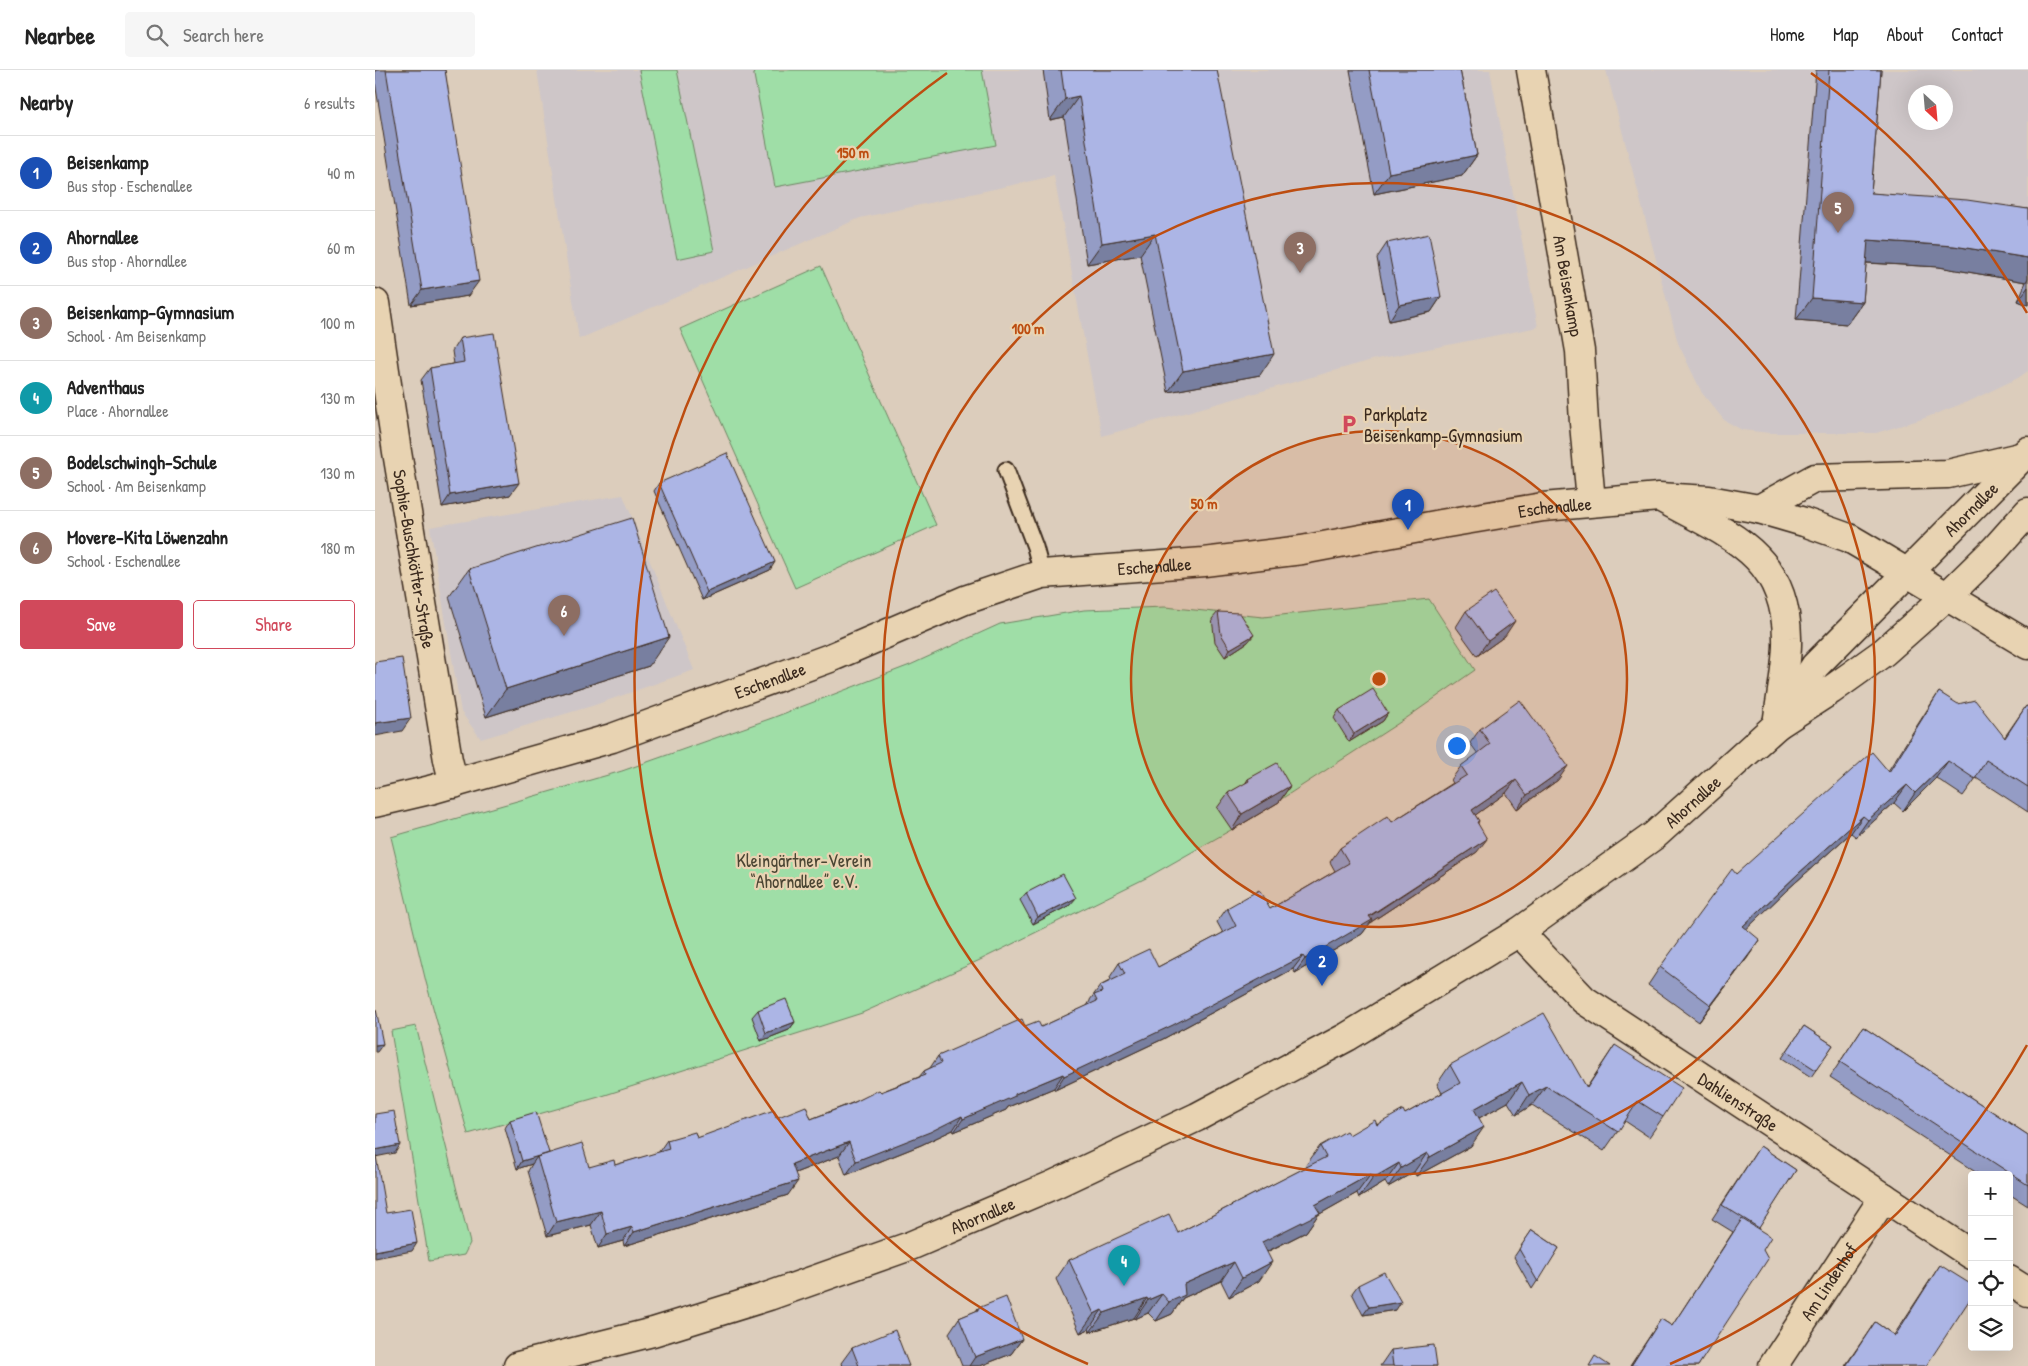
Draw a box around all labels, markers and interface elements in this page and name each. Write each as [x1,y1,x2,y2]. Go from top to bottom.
search box [125,12,475,57]
text: Nearbee [25,19,95,51]
icon: search [143,21,171,49]
text: Search here [183,22,264,48]
text: Home [1770,22,1805,47]
text: Map [1833,22,1858,47]
text: About [1886,22,1923,47]
text: Contact [1951,22,2003,47]
north arrow [1908,85,1953,130]
text: Nearby [20,88,73,117]
text: 6 results [304,92,355,114]
text: 150 m [837,142,869,163]
text: Beisenkamp [67,149,148,175]
text: 1 [33,162,39,184]
text: 40 m [327,162,355,184]
text: Bus stop · Eschenallee [67,175,193,197]
pin: 5 [1822,192,1854,233]
text: Ahornallee [67,224,139,250]
pin: 3 [1284,232,1316,273]
street label: Am Beisenkamp [1548,233,1590,339]
text: 2 [32,237,40,259]
text: 60 m [327,237,355,259]
text: Bus stop · Ahornallee [67,250,187,272]
text: Beisenkamp-Gymnasium [67,299,234,325]
text: 3 [32,312,40,334]
text: 100 m [320,312,355,334]
text: 100 m [1012,318,1044,339]
text: School · Am Beisenkamp [67,325,206,347]
text: Adventhaus [67,374,144,400]
text: 4 [33,387,39,409]
text: 130 m [320,387,355,409]
text: Place · Ahornallee [67,400,169,422]
place label: Parkplatz Beisenkamp-Gymnasium [1364,402,1522,448]
parking icon: Parkplatz Beisenkamp-Gymnasium [1338,413,1360,435]
text: Bodelschwingh-Schule [67,449,217,475]
text: 5 [33,462,39,484]
text: 130 m [320,462,355,484]
street label: Sophie-Buschkötter-Straße [388,468,442,650]
text: School · Am Beisenkamp [67,475,206,497]
street label: Ahornallee [1938,476,2003,542]
pin: 1 [1392,489,1424,530]
street label: Eschenallee [1516,490,1593,523]
text: 50 m [1191,493,1217,514]
text: Movere-Kita Löwenzahn [67,524,228,550]
text: 6 [33,537,39,559]
text: 180 m [321,537,355,559]
text: School · Eschenallee [67,550,181,572]
street label: Eschenallee [1117,550,1192,581]
pin: 6 [548,595,580,636]
button: Save [20,600,183,649]
button: Share [193,600,355,649]
street label: Eschenallee [731,656,809,705]
centre of rings [1370,670,1388,688]
your location [1444,733,1470,759]
street label: Ahornallee [1659,769,1726,833]
park label: Kleingärtner-Verein “Ahornallee” e.V. [737,848,871,894]
pin: 2 [1306,945,1338,986]
street label: Dahlienstraße [1694,1066,1784,1137]
map controls [1968,1171,2013,1351]
button: + [1968,1171,2013,1216]
street label: Ahornallee [946,1190,1019,1240]
button: − [1968,1216,2013,1261]
street label: Am Lindenhof [1794,1238,1863,1325]
pin: 4 [1108,1245,1140,1286]
button: locate [1968,1261,2013,1306]
button: layers [1968,1306,2013,1351]

